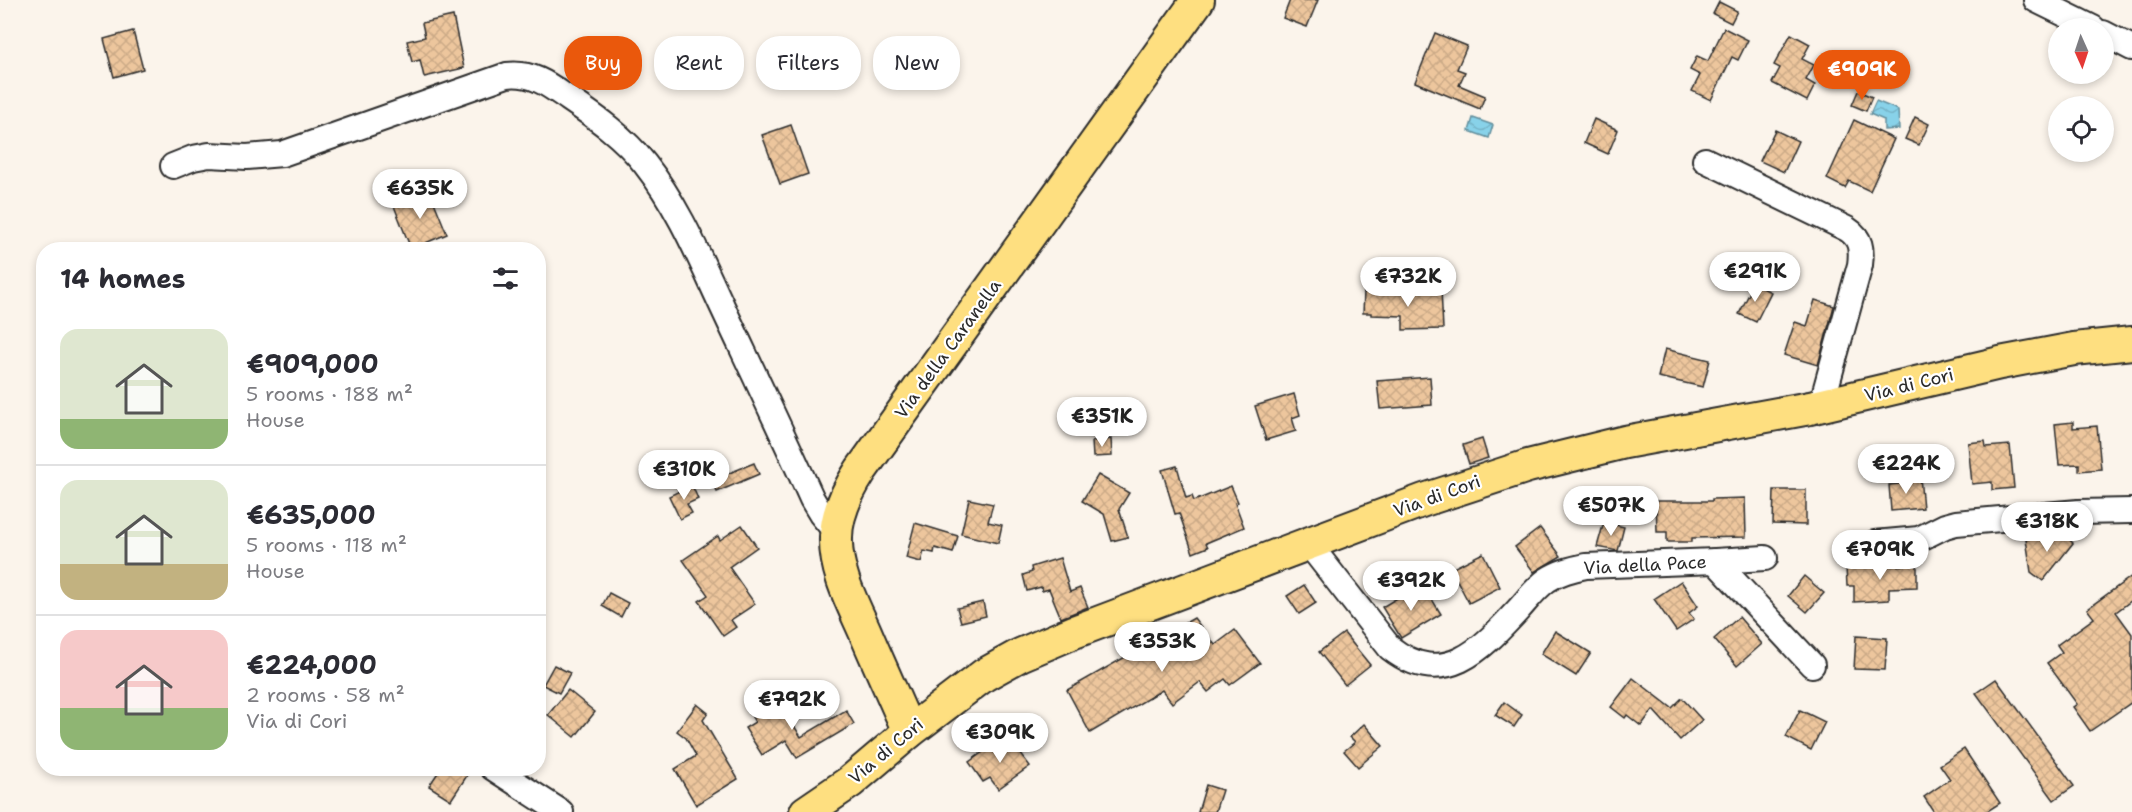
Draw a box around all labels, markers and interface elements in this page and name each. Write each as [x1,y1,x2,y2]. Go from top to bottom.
north arrow [2048,18,2114,84]
map controls [2048,18,2114,162]
chip: Buy [564,36,642,90]
chip: Rent [654,36,744,90]
chip: Filters [756,36,861,90]
chip: New [873,36,960,90]
pin: €909K [1820,50,1904,101]
text: €909K [1827,56,1897,82]
button: locate [2048,96,2114,162]
pin: €635K [378,169,462,220]
text: €635K [386,175,454,201]
pin: €291K [1713,252,1797,303]
pin: €732K [1366,257,1450,308]
text: €291K [1723,258,1787,284]
text: 14 homes [60,261,186,296]
icon: filters [489,262,522,295]
text: €732K [1374,263,1442,289]
street label: Via della Caranella [889,274,1007,424]
text: €909,000 [246,346,379,381]
icon: home [108,353,180,425]
street label: Via di Cori [1862,362,1956,408]
text: 5 rooms · 188 m² [246,381,413,407]
pin: €351K [1060,397,1144,448]
text: €351K [1071,403,1133,429]
text: House [246,407,305,433]
pin: €224K [1864,444,1948,495]
pin: €310K [642,450,726,501]
text: €224K [1872,450,1940,476]
text: €310K [652,456,716,482]
street label: Via di Cori [1390,469,1484,523]
pin: €507K [1569,486,1653,537]
text: €507K [1577,492,1645,518]
text: €635,000 [246,497,376,532]
pin: €318K [2005,502,2089,553]
icon: home [108,504,180,576]
text: €318K [2015,508,2079,534]
pin: €709K [1838,530,1922,581]
text: 5 rooms · 118 m² [246,532,407,558]
text: €709K [1846,536,1914,562]
street label: Via della Pace [1583,550,1707,580]
text: House [246,558,305,584]
pin: €392K [1369,561,1453,612]
text: €392K [1377,567,1445,593]
pin: €353K [1120,622,1204,673]
text: €353K [1128,628,1196,654]
text: €224,000 [246,647,377,682]
icon: home [108,654,180,726]
pin: €792K [750,680,834,731]
text: 2 rooms · 58 m² [246,682,405,708]
text: €792K [758,686,826,712]
text: Via di Cori [246,708,347,734]
street label: Via di Cori [843,712,929,790]
pin: €309K [958,713,1042,764]
text: €309K [965,719,1035,745]

